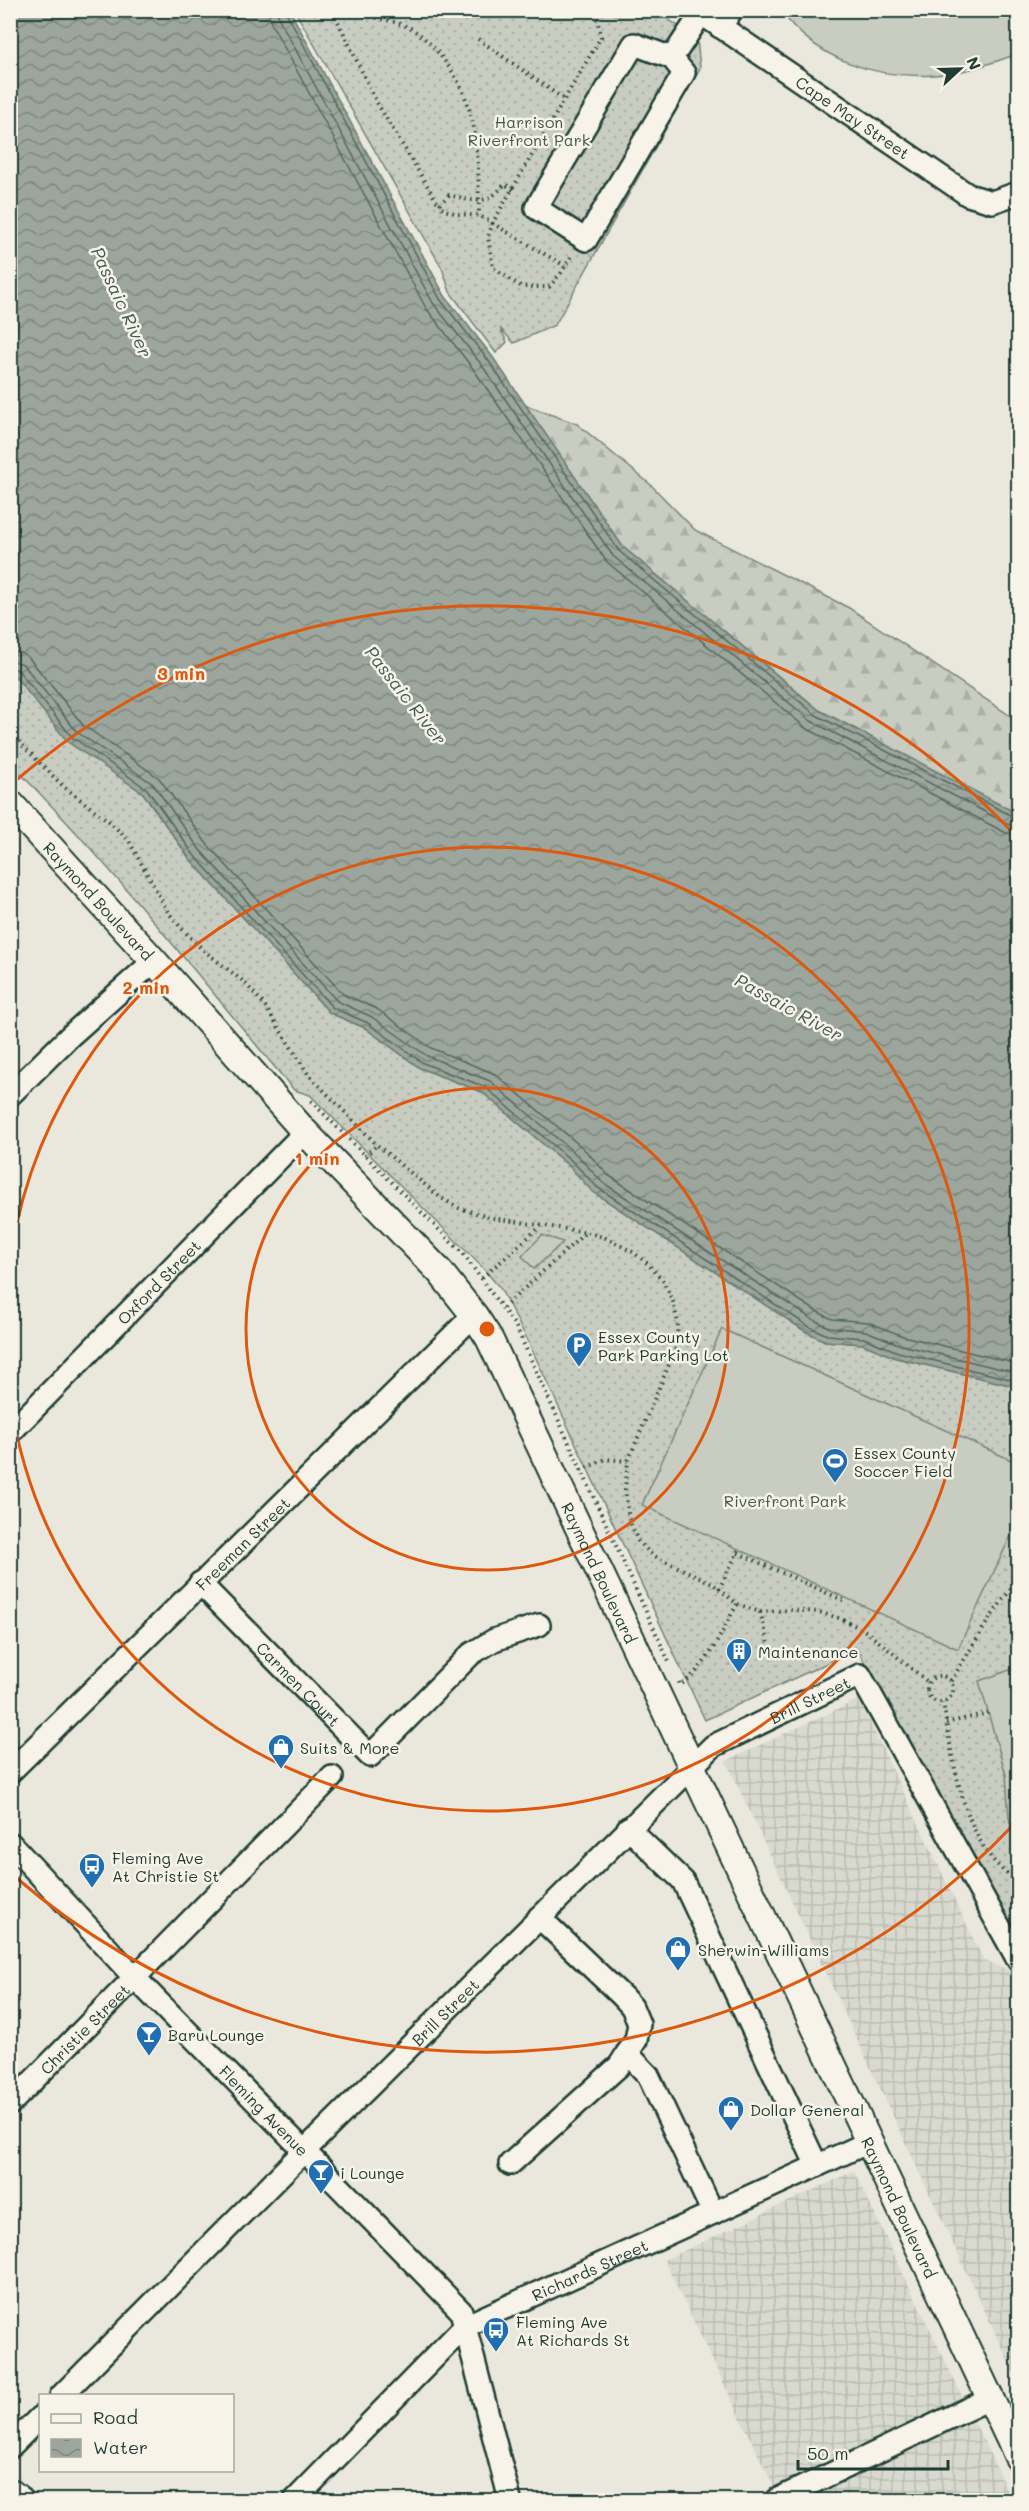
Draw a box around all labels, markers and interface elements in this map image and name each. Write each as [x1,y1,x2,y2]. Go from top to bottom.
north arrow [930,39,990,99]
text: N [962,54,986,73]
street label: Cape May Street [792,71,914,163]
park label: Harrison Riverfront Park [468,111,590,150]
water label: Passaic River [86,243,158,361]
water label: Passaic River [360,641,452,749]
text: 3 min [157,661,205,685]
street label: Raymond Boulevard [39,837,158,964]
water label: Passaic River [731,968,847,1046]
text: 2 min [122,975,170,999]
text: 1 min [294,1146,340,1170]
street label: Oxford Street [112,1235,205,1329]
centre of rings [477,1319,497,1339]
place label: Essex County Park Parking Lot [598,1326,729,1365]
parking icon: Essex County Park Parking Lot [564,1330,594,1368]
place label: Essex County Soccer Field [854,1442,956,1481]
sports icon: Essex County Soccer Field [820,1446,850,1484]
park label: Riverfront Park [724,1490,846,1511]
street label: Freeman Street [191,1492,294,1594]
street label: Raymond Boulevard [557,1498,642,1646]
building icon: Maintenance [724,1636,754,1674]
street label: Carmen Court [252,1637,345,1730]
place label: Maintenance [758,1641,858,1662]
street label: Brill Street [766,1671,853,1728]
shop icon: Suits & More [266,1732,296,1770]
place label: Suits & More [300,1737,399,1758]
place label: Fleming Ave At Christie St [112,1847,219,1886]
bus stop icon: Fleming Ave At Christie St [77,1851,107,1889]
shop icon: Sherwin-Williams [663,1934,693,1972]
place label: Sherwin-Williams [698,1939,829,1960]
street label: Brill Street [406,1974,483,2050]
street label: Christie Street [35,1979,134,2078]
bar icon: Baru Lounge [134,2019,164,2057]
place label: Baru Lounge [168,2024,265,2045]
street label: Fleming Avenue [215,2060,314,2160]
shop icon: Dollar General [716,2094,746,2132]
place label: Dollar General [750,2099,864,2120]
street label: Raymond Boulevard [858,2133,942,2281]
bar icon: i Lounge [306,2157,336,2195]
place label: i Lounge [340,2162,405,2183]
street label: Richards Street [528,2234,651,2305]
place label: Fleming Ave At Richards St [516,2311,630,2350]
bus stop icon: Fleming Ave At Richards St [481,2315,511,2353]
legend [39,2394,234,2472]
text: Road [93,2405,138,2429]
scale bar [798,2433,948,2471]
text: Water [93,2435,148,2459]
text: 50 m [807,2441,849,2465]

